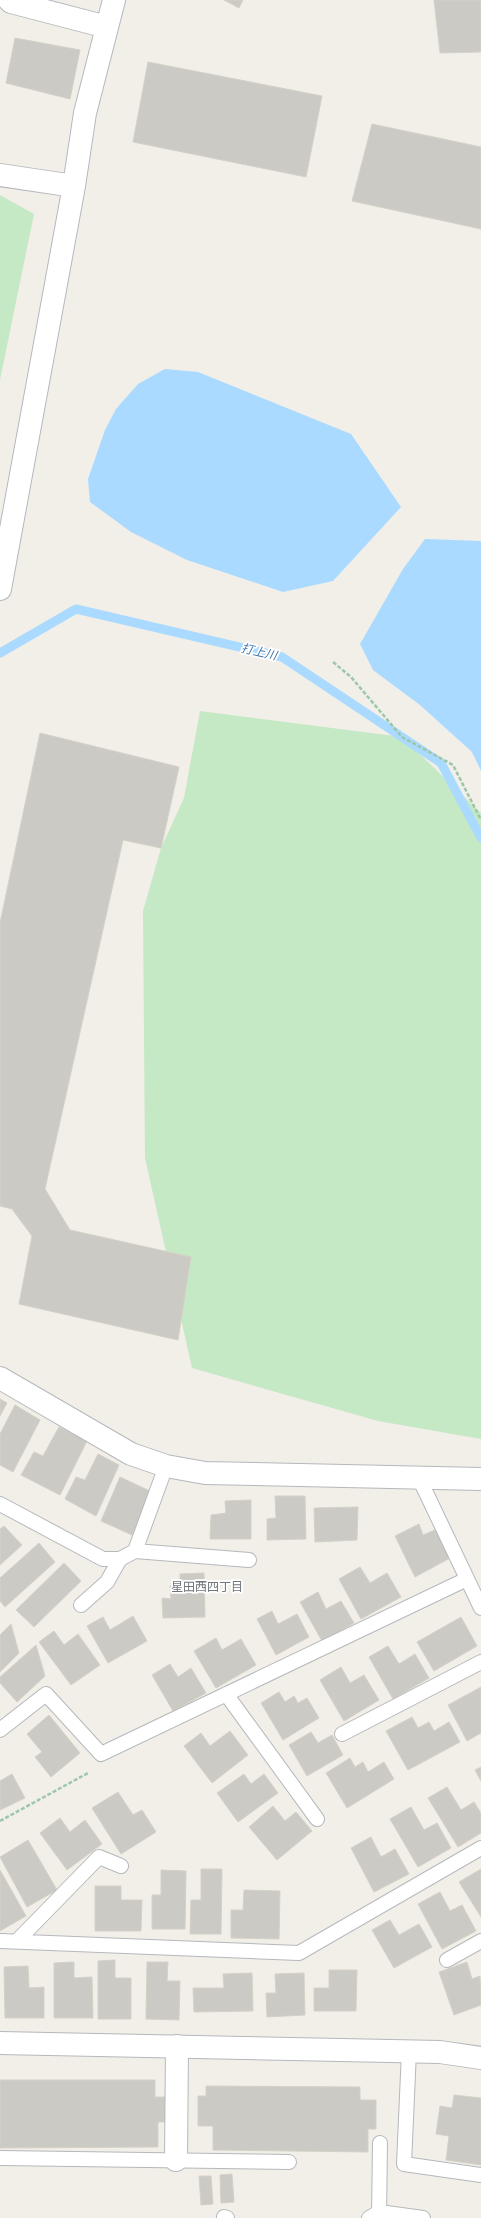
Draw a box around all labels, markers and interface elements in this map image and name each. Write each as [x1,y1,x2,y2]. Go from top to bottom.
water label: 打上川 [240,640,280,664]
district label: 星田西四丁目 [171,1579,243,1595]

